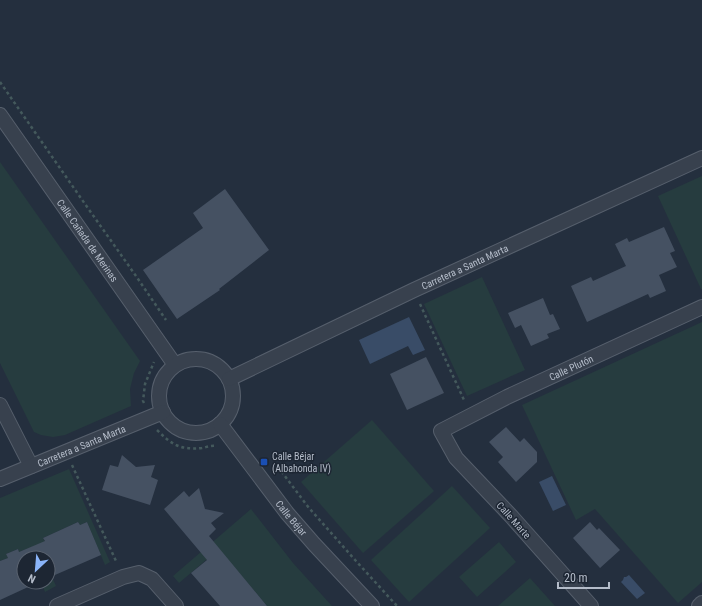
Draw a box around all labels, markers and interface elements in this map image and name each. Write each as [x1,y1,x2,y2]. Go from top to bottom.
street label: Calle Cañada de Merinas [55,197,120,284]
street label: Carretera a Santa Marta [420,243,510,292]
street label: Calle Plutón [547,353,595,383]
street label: Carretera a Santa Marta [36,423,127,469]
place label: Calle Béjar (Albahonda IV) [272,451,331,475]
marker: Calle Béjar (Albahonda IV) [259,457,269,467]
street label: Calle Béjar [273,498,309,538]
street label: Calle Marte [494,500,533,541]
north arrow [16,550,56,590]
scale bar [558,564,609,590]
text: N [26,571,38,586]
text: 20 m [564,571,588,585]

